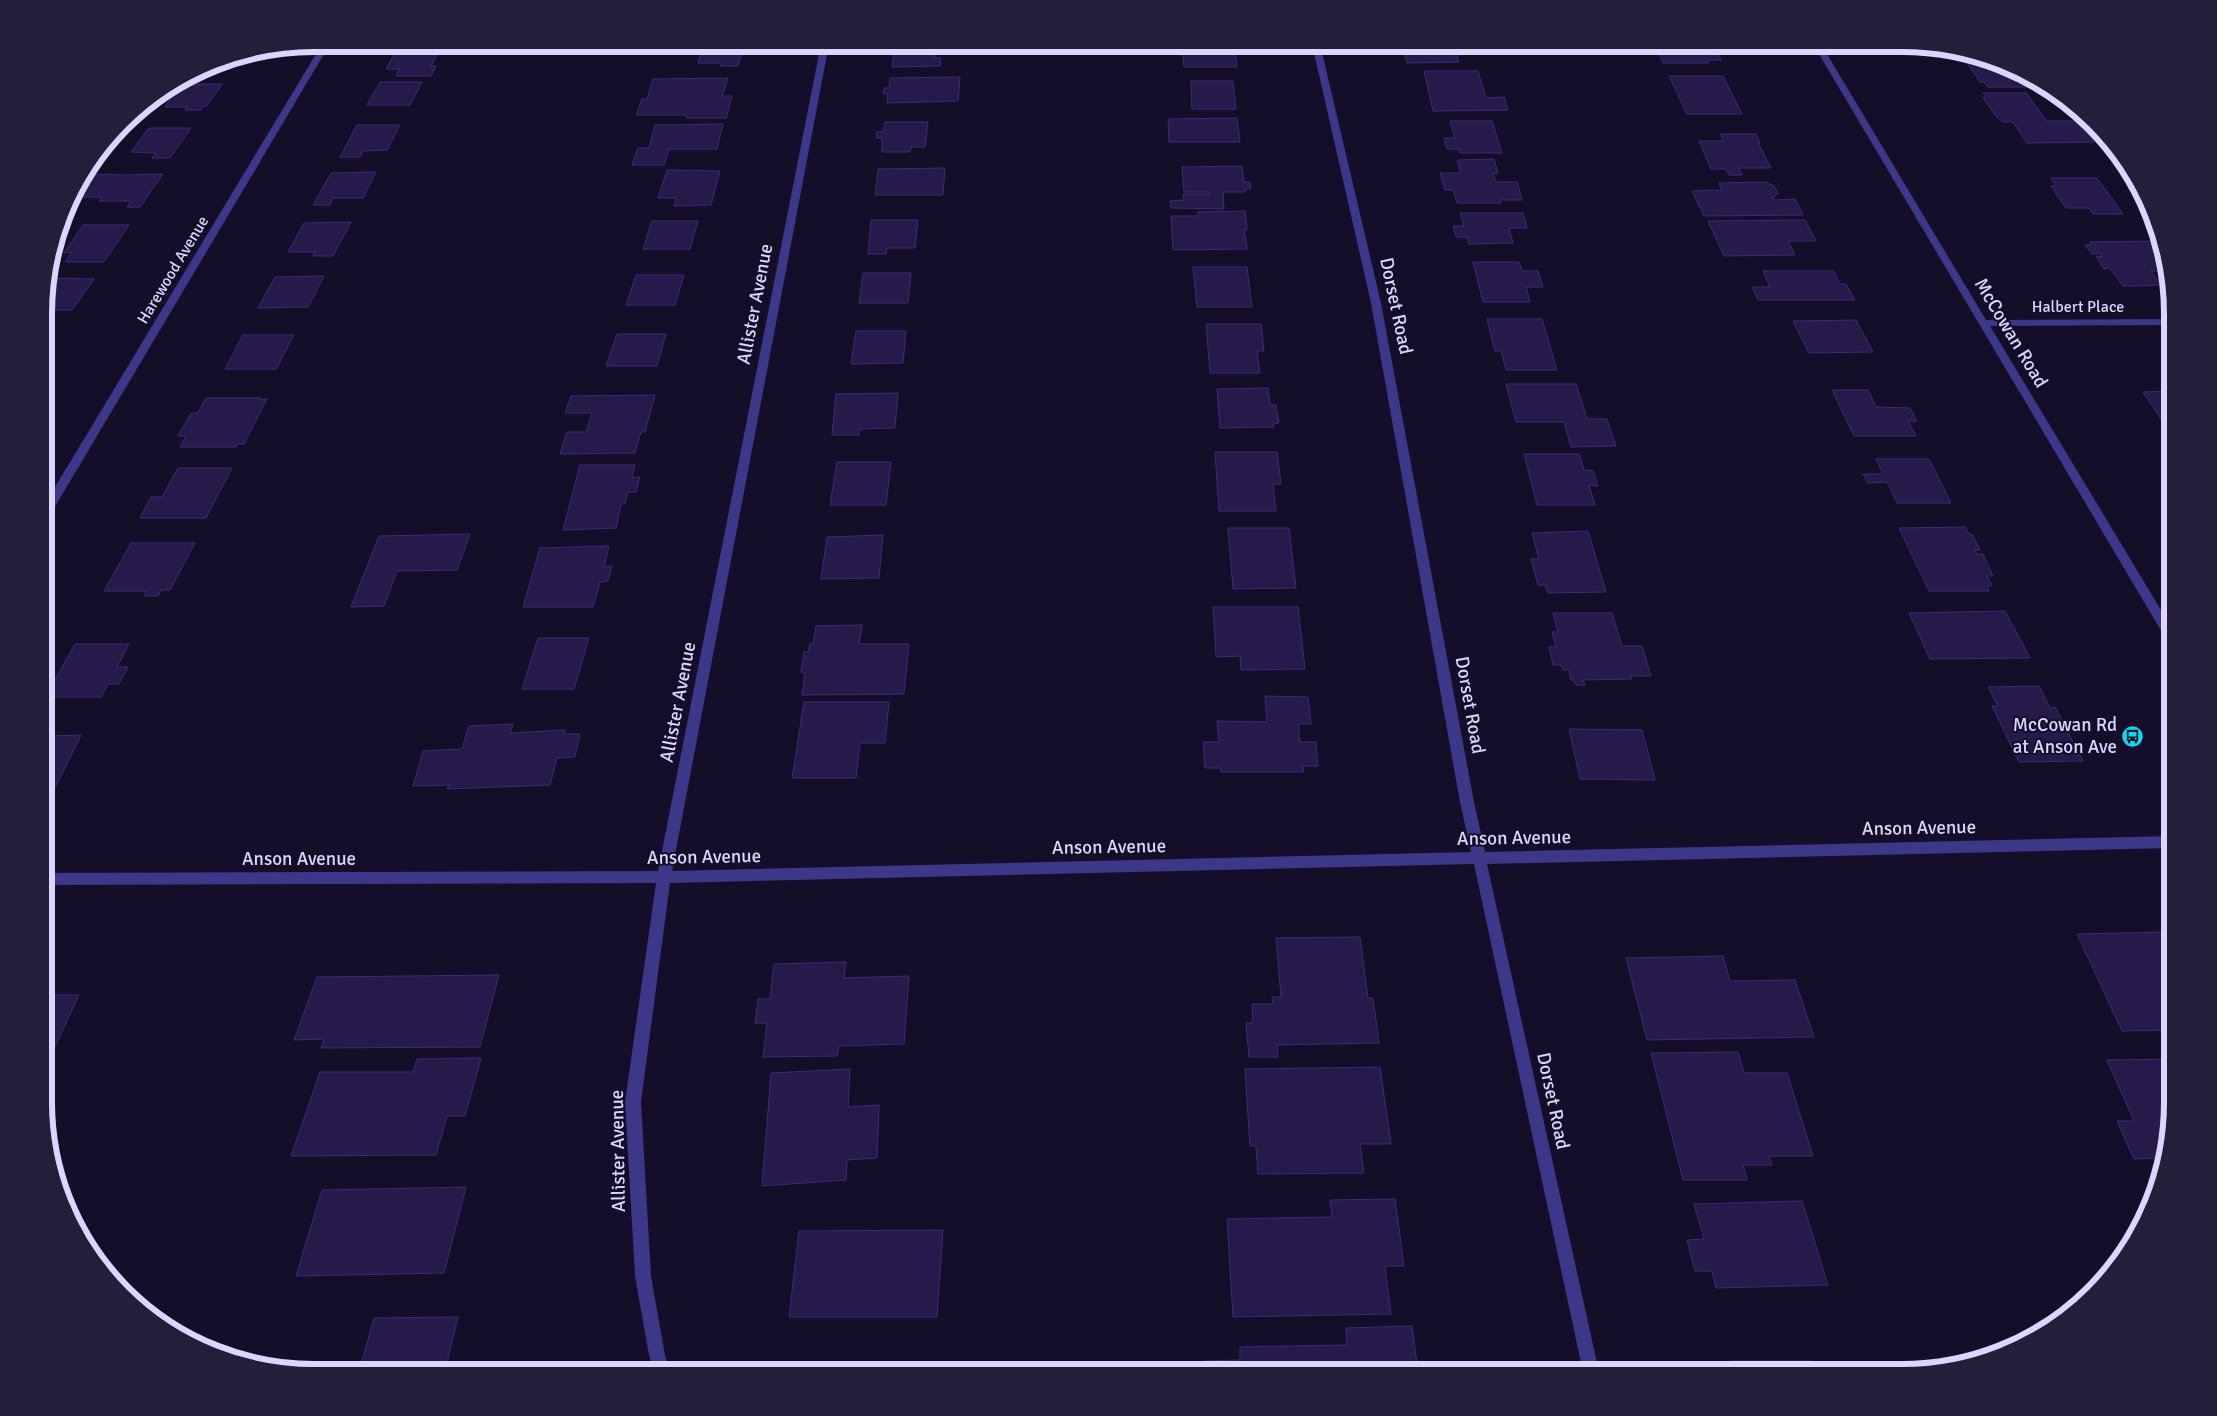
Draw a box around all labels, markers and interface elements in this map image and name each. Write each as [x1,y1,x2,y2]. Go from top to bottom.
street label: Harewood Avenue [133,212,213,328]
street label: Allister Avenue [732,242,778,366]
street label: Dorset Road [1374,255,1418,357]
street label: McCowan Road [1969,274,2053,392]
street label: Halbert Place [2032,297,2124,317]
street label: Allister Avenue [655,640,701,764]
street label: Dorset Road [1450,654,1490,756]
place label: McCowan Rd at Anson Ave [2013,713,2117,759]
bus stop icon: McCowan Rd at Anson Ave [2121,724,2145,748]
street label: Anson Avenue [1862,815,1976,841]
street label: Anson Avenue [1457,825,1571,851]
street label: Anson Avenue [1052,834,1166,860]
street label: Anson Avenue [647,844,761,870]
street label: Anson Avenue [242,847,356,871]
street label: Dorset Road [1531,1050,1575,1152]
street label: Allister Avenue [605,1090,631,1212]

